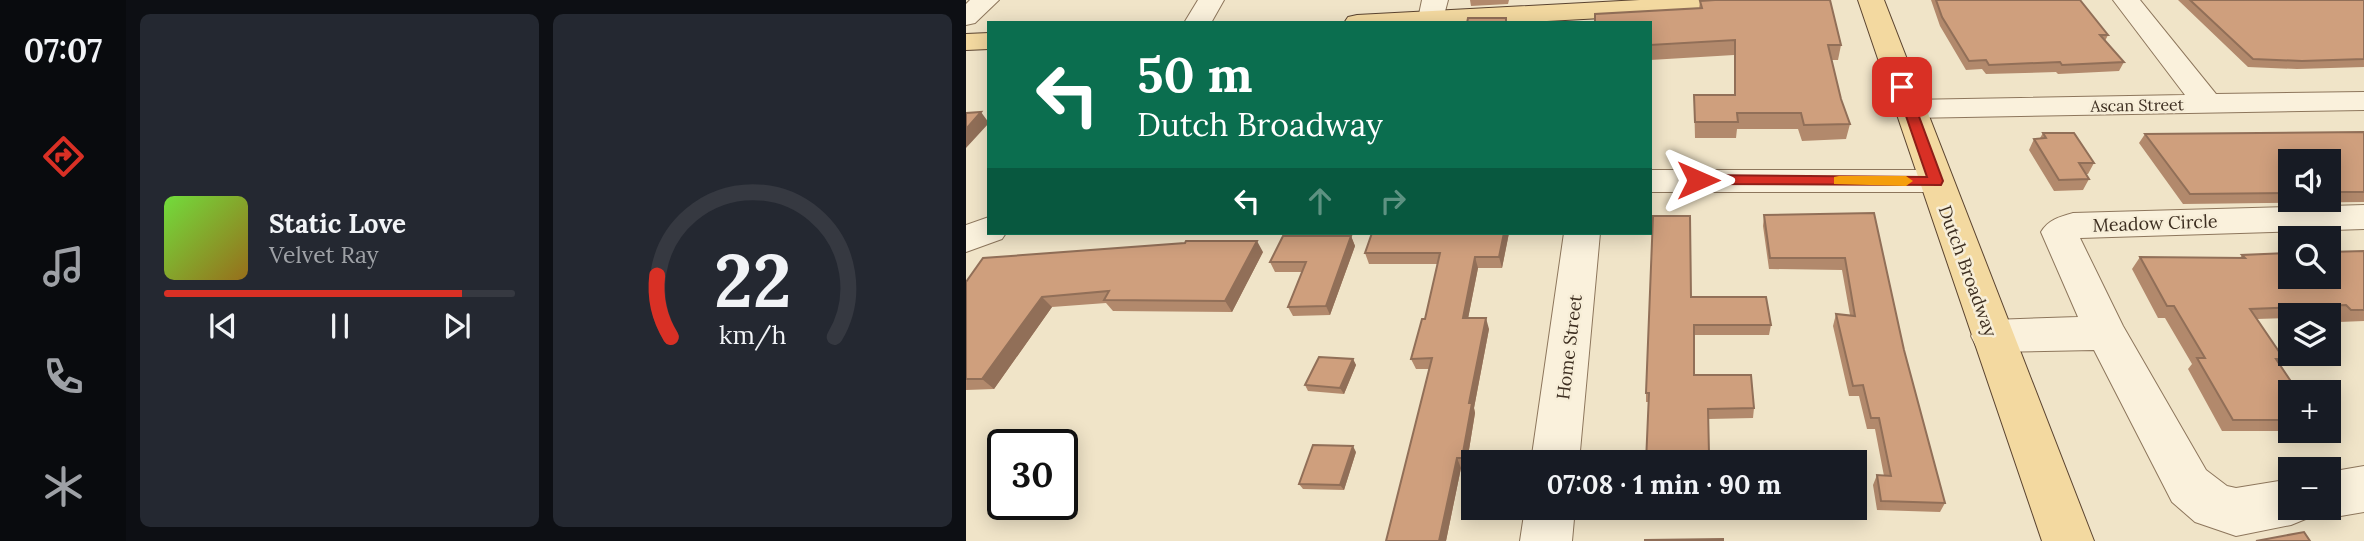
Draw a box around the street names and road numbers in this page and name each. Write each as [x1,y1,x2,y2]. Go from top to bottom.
street label: Ascan Street [2089,94,2185,116]
street label: Dutch Broadway [1934,202,2003,340]
street label: Meadow Circle [2092,209,2218,237]
street label: Home Street [1551,293,1587,401]

